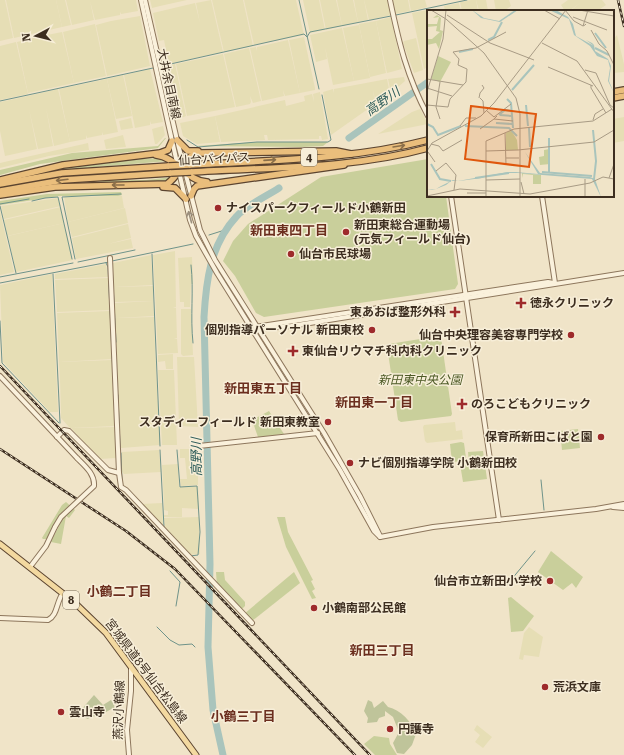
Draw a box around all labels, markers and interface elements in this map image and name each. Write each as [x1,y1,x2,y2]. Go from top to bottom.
inset map [427,10,614,197]
north arrow [16,16,56,56]
text: N [20,32,34,42]
street label: 大井余目南線 [155,47,183,121]
water label: 高野川 [362,83,404,119]
one-way arrow [393,142,406,150]
road number: 4 [301,148,317,166]
street label: 仙台バイパス [178,150,250,168]
one-way arrow [263,156,276,163]
one-way arrow [56,177,69,184]
one-way arrow [112,181,125,189]
place label: ナイスパークフィールド小鶴新田 [226,201,405,215]
marker: ナイスパークフィールド小鶴新田 [213,203,223,213]
one-way arrow [186,211,193,224]
place label: 新田東総合運動場 (元気フィールド仙台) [354,218,470,246]
district label: 新田東四丁目 [250,223,328,238]
marker: 新田東総合運動場 (元気フィールド仙台) [341,227,351,237]
place label: 仙台市民球場 [299,247,371,261]
marker: 仙台市民球場 [286,249,296,259]
place label: 徳永クリニック [530,296,614,310]
marker: 徳永クリニック [515,297,527,309]
place label: 東あおば整形外科 [350,305,446,319]
marker: 東あおば整形外科 [449,306,461,318]
place label: 個別指導パーソナル 新田東校 [205,323,364,337]
marker: 個別指導パーソナル 新田東校 [367,325,377,335]
place label: 仙台中央理容美容専門学校 [419,328,563,342]
marker: 仙台中央理容美容専門学校 [566,330,576,340]
place label: 東仙台リウマチ科内科クリニック [302,344,482,358]
marker: 東仙台リウマチ科内科クリニック [287,345,299,357]
park label: 新田東中央公園 [378,373,464,387]
district label: 新田東五丁目 [224,381,302,396]
district label: 新田東一丁目 [335,395,413,410]
place label: のろこどもクリニック [471,397,591,411]
marker: のろこどもクリニック [456,398,468,410]
place label: スタディーフィールド 新田東教室 [139,415,320,429]
marker: スタディーフィールド 新田東教室 [323,417,333,427]
place label: 保育所新田こばと園 [485,430,593,444]
marker: 保育所新田こばと園 [596,432,606,442]
water label: 高野川 [189,435,204,477]
place label: ナビ個別指導学院 小鶴新田校 [358,456,517,470]
marker: ナビ個別指導学院 小鶴新田校 [345,458,355,468]
place label: 仙台市立新田小学校 [434,574,542,588]
marker: 仙台市立新田小学校 [545,576,555,586]
district label: 小鶴二丁目 [86,584,152,599]
road number: 8 [63,591,79,609]
place label: 小鶴南部公民館 [322,601,406,615]
marker: 小鶴南部公民館 [309,603,319,613]
street label: 宮城県道8号仙台松島線 [102,616,190,726]
district label: 新田三丁目 [349,643,415,658]
street label: 燕沢小鶴線 [111,680,127,740]
place label: 荒浜文庫 [553,680,601,694]
marker: 荒浜文庫 [540,682,550,692]
place label: 雲山寺 [69,705,105,719]
marker: 雲山寺 [56,707,66,717]
district label: 小鶴三丁目 [210,709,276,724]
place label: 円護寺 [398,722,434,736]
marker: 円護寺 [385,724,395,734]

